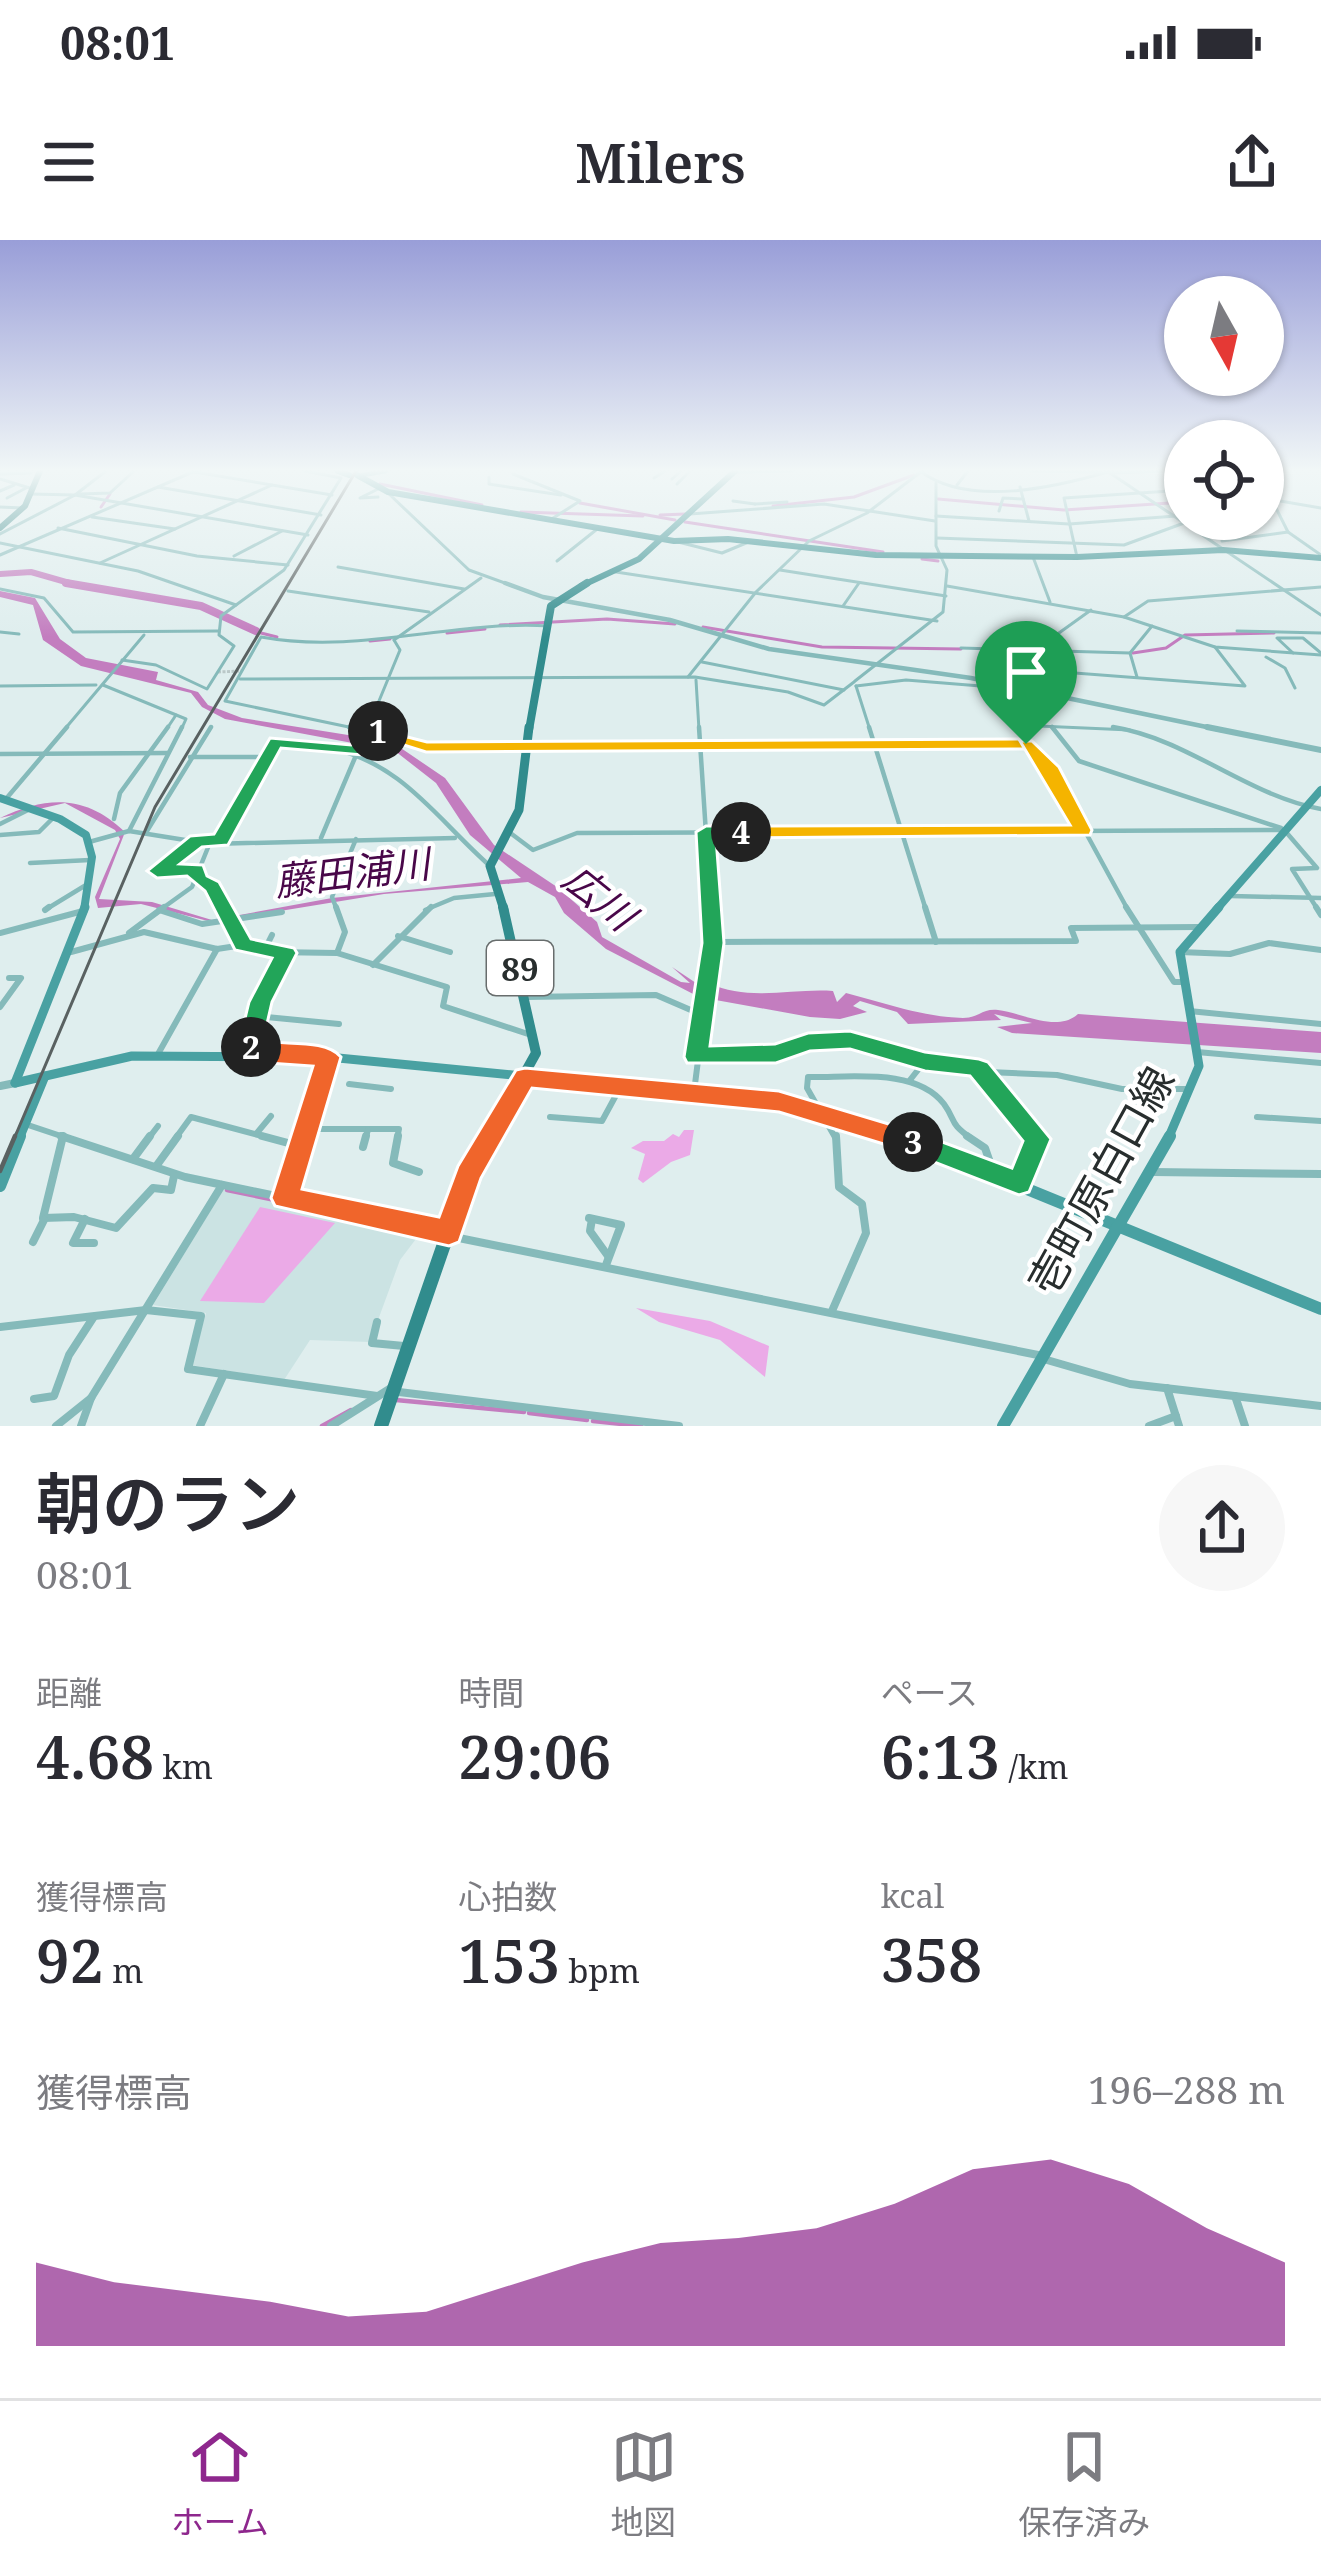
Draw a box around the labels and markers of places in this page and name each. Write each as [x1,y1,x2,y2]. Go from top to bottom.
pin [975,621,1077,744]
pin: 1 [348,701,408,761]
pin: 4 [711,802,771,862]
pin: 2 [221,1017,281,1077]
pin: 3 [883,1112,943,1172]

